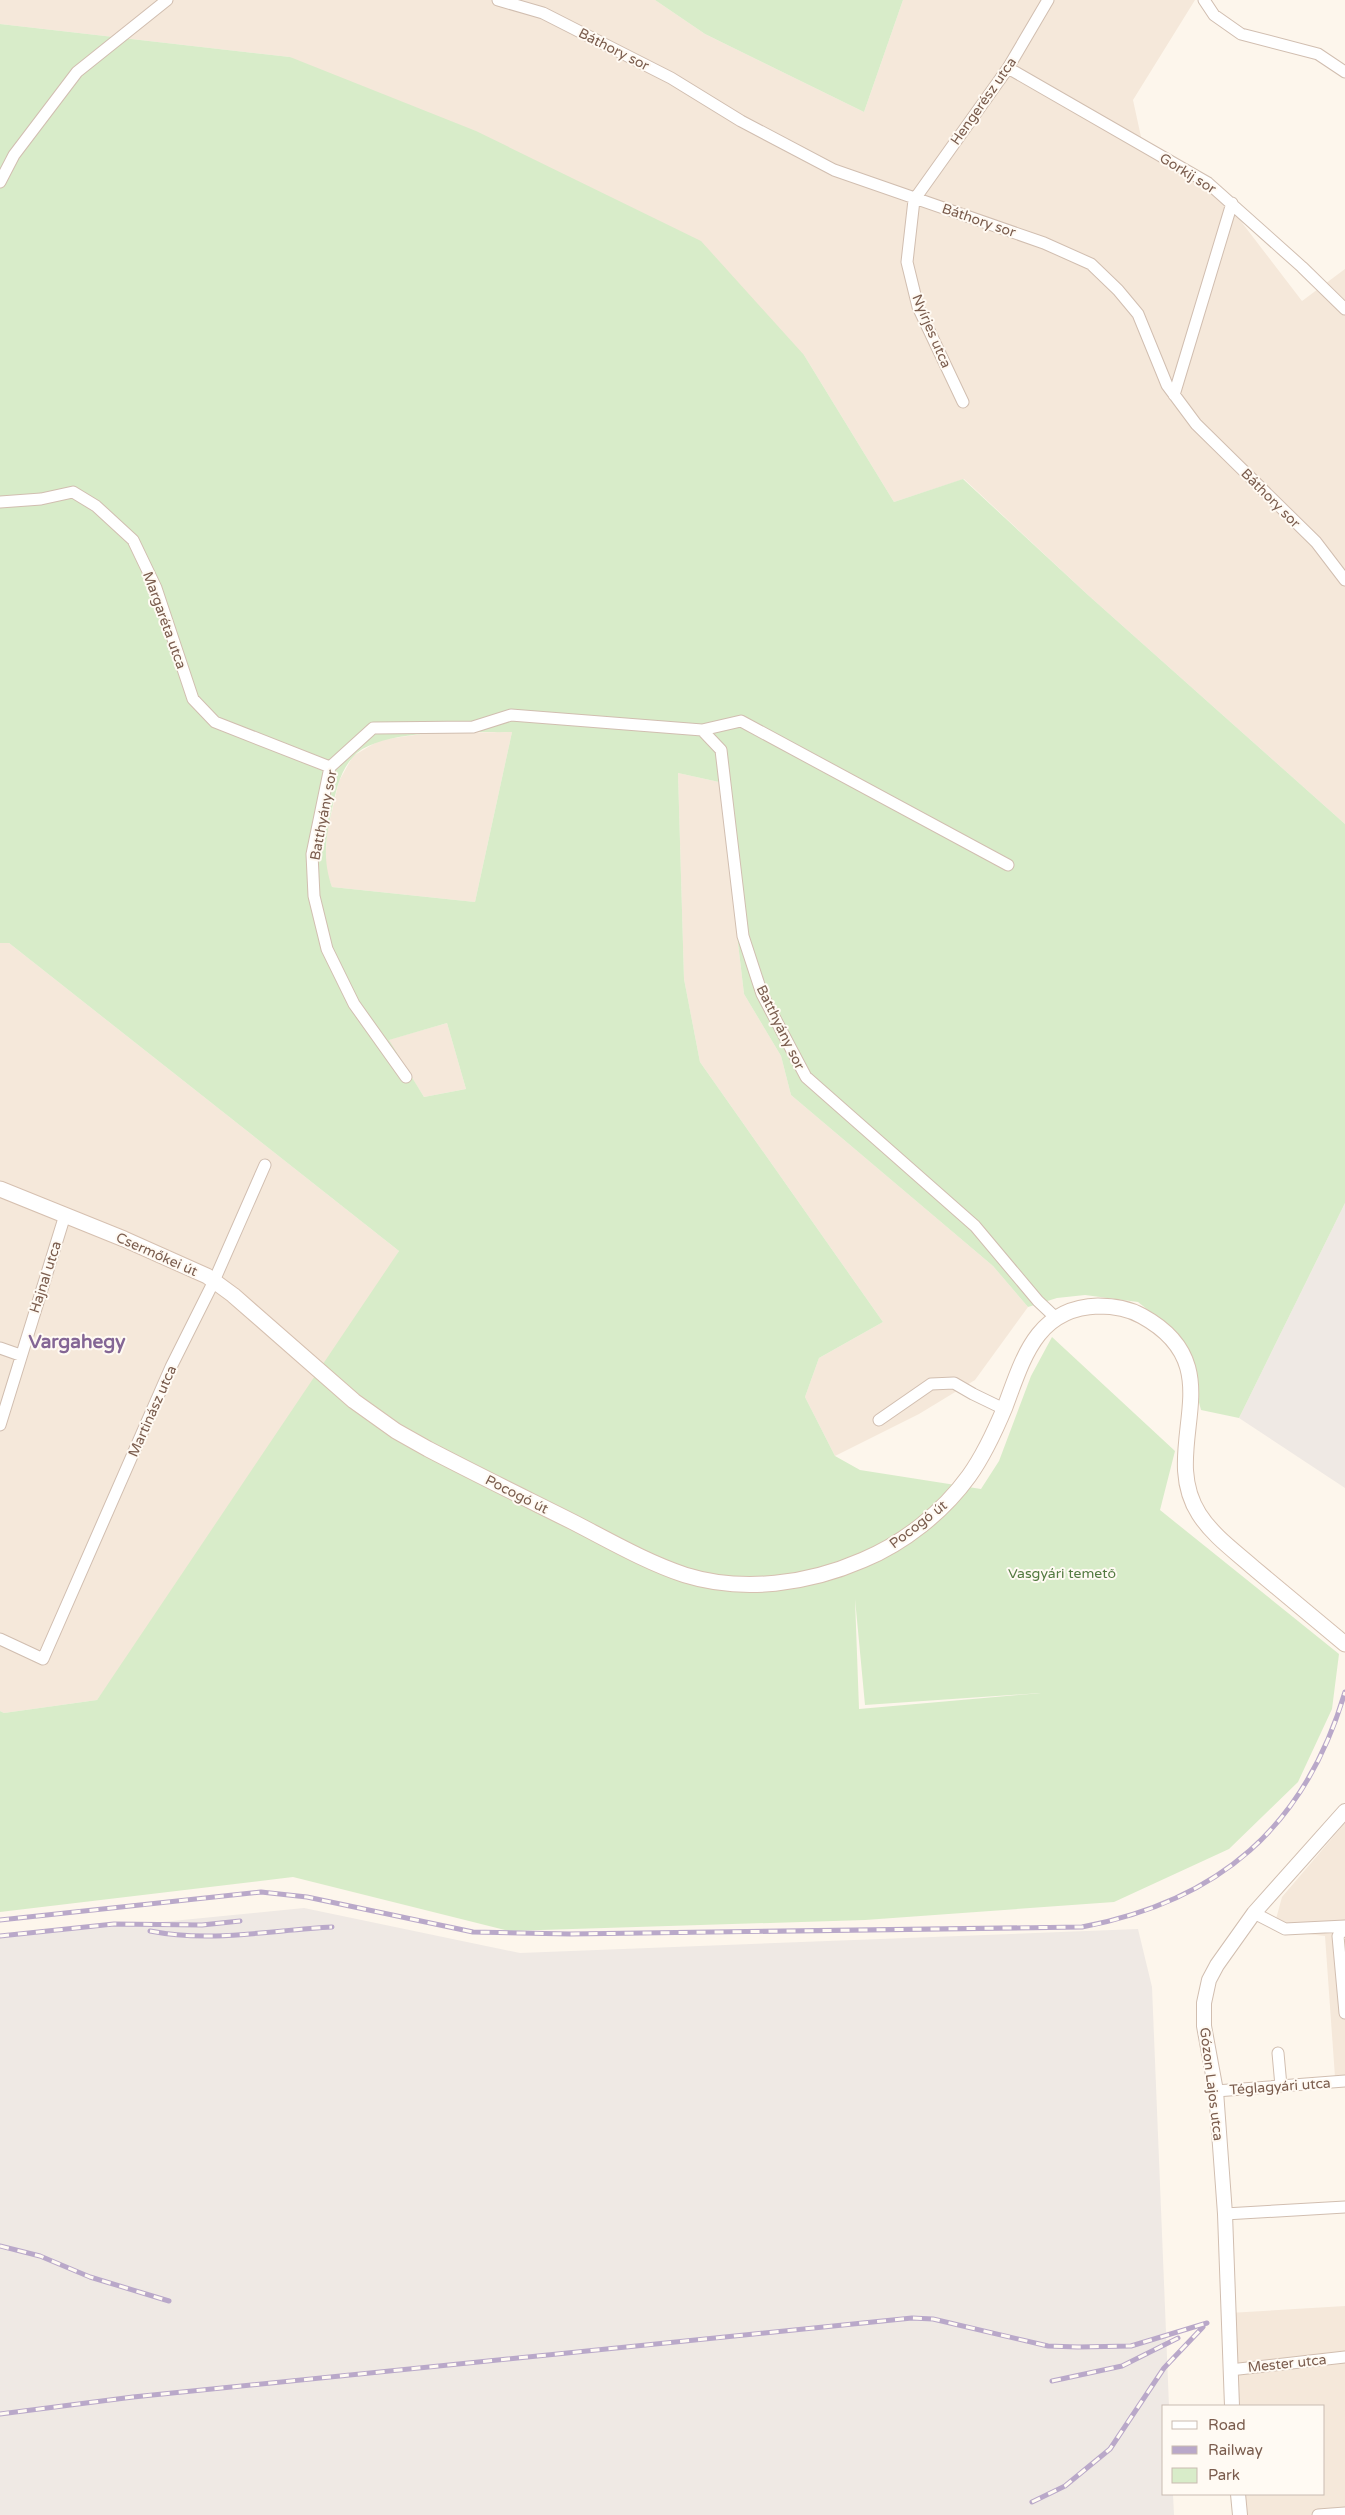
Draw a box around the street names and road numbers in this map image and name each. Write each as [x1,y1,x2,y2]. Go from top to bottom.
street label: Báthory sor [576,24,652,75]
street label: Hengerész utca [947,54,1020,148]
street label: Gorkij sor [1156,149,1220,198]
street label: Báthory sor [940,200,1019,241]
street label: Nyírjes utca [908,292,955,371]
street label: Báthory sor [1237,465,1304,532]
street label: Margaréta utca [139,569,190,671]
street label: Batthyány sor [306,768,341,862]
street label: Batthyány sor [753,982,809,1073]
street label: Csermőkei út [113,1229,201,1280]
street label: Hajnal utca [26,1239,65,1315]
street label: Martinász utca [125,1363,180,1460]
street label: Pocogó út [482,1471,552,1518]
street label: Pocogó út [886,1496,951,1552]
street label: Gózon Lajos utca [1196,2026,1227,2142]
street label: Téglagyári utca [1229,2074,1331,2099]
street label: Mester utca [1247,2351,1327,2376]

